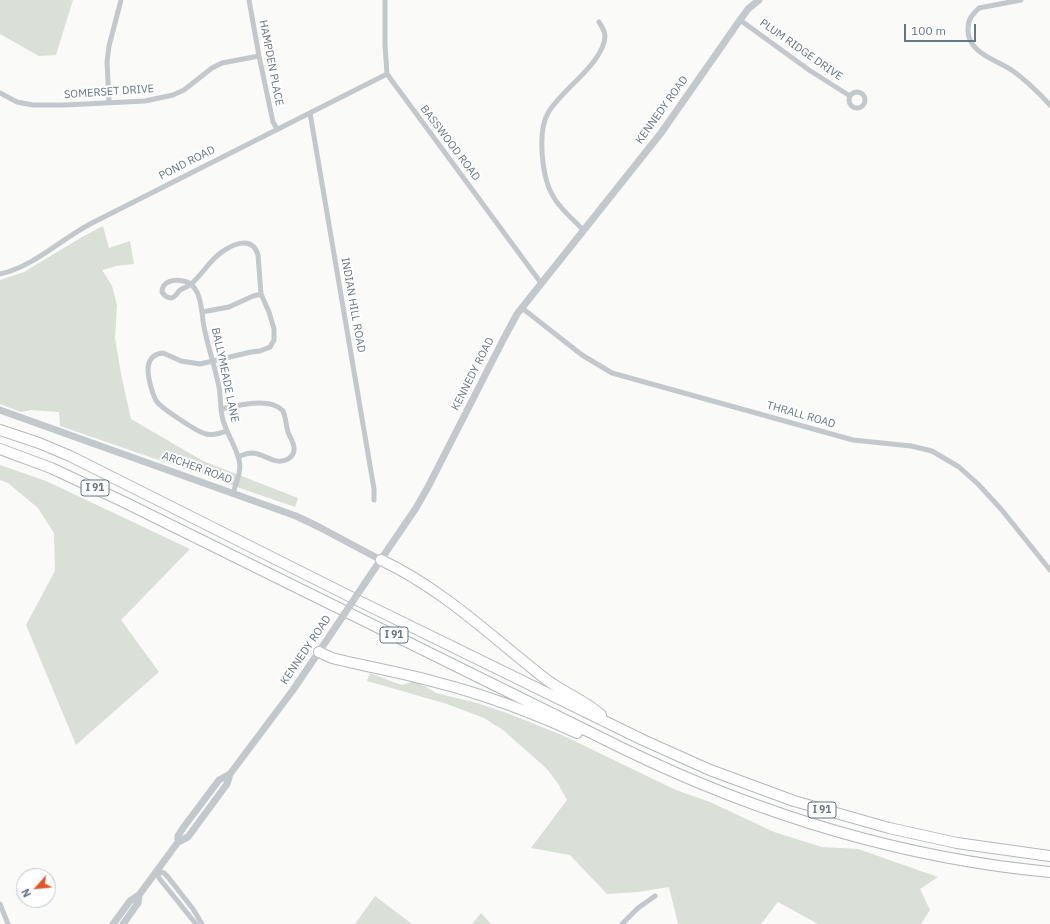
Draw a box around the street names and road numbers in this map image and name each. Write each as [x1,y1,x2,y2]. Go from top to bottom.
street label: PLUM RIDGE DRIVE [757,16,845,84]
street label: HAMPDEN PLACE [256,19,286,107]
street label: KENNEDY ROAD [633,74,691,146]
street label: SOMERSET DRIVE [64,82,154,102]
street label: BASSWOOD ROAD [417,103,483,183]
street label: POND ROAD [157,143,217,183]
street label: INDIAN HILL ROAD [338,257,368,353]
street label: BALLYMEADE LANE [209,326,241,424]
street label: KENNEDY ROAD [449,335,497,413]
street label: THRALL ROAD [765,399,837,431]
street label: ARCHER ROAD [160,449,234,487]
road number: I 91 [81,480,109,496]
street label: KENNEDY ROAD [278,613,334,687]
road number: I 91 [380,627,408,643]
road number: I 91 [808,802,836,818]

